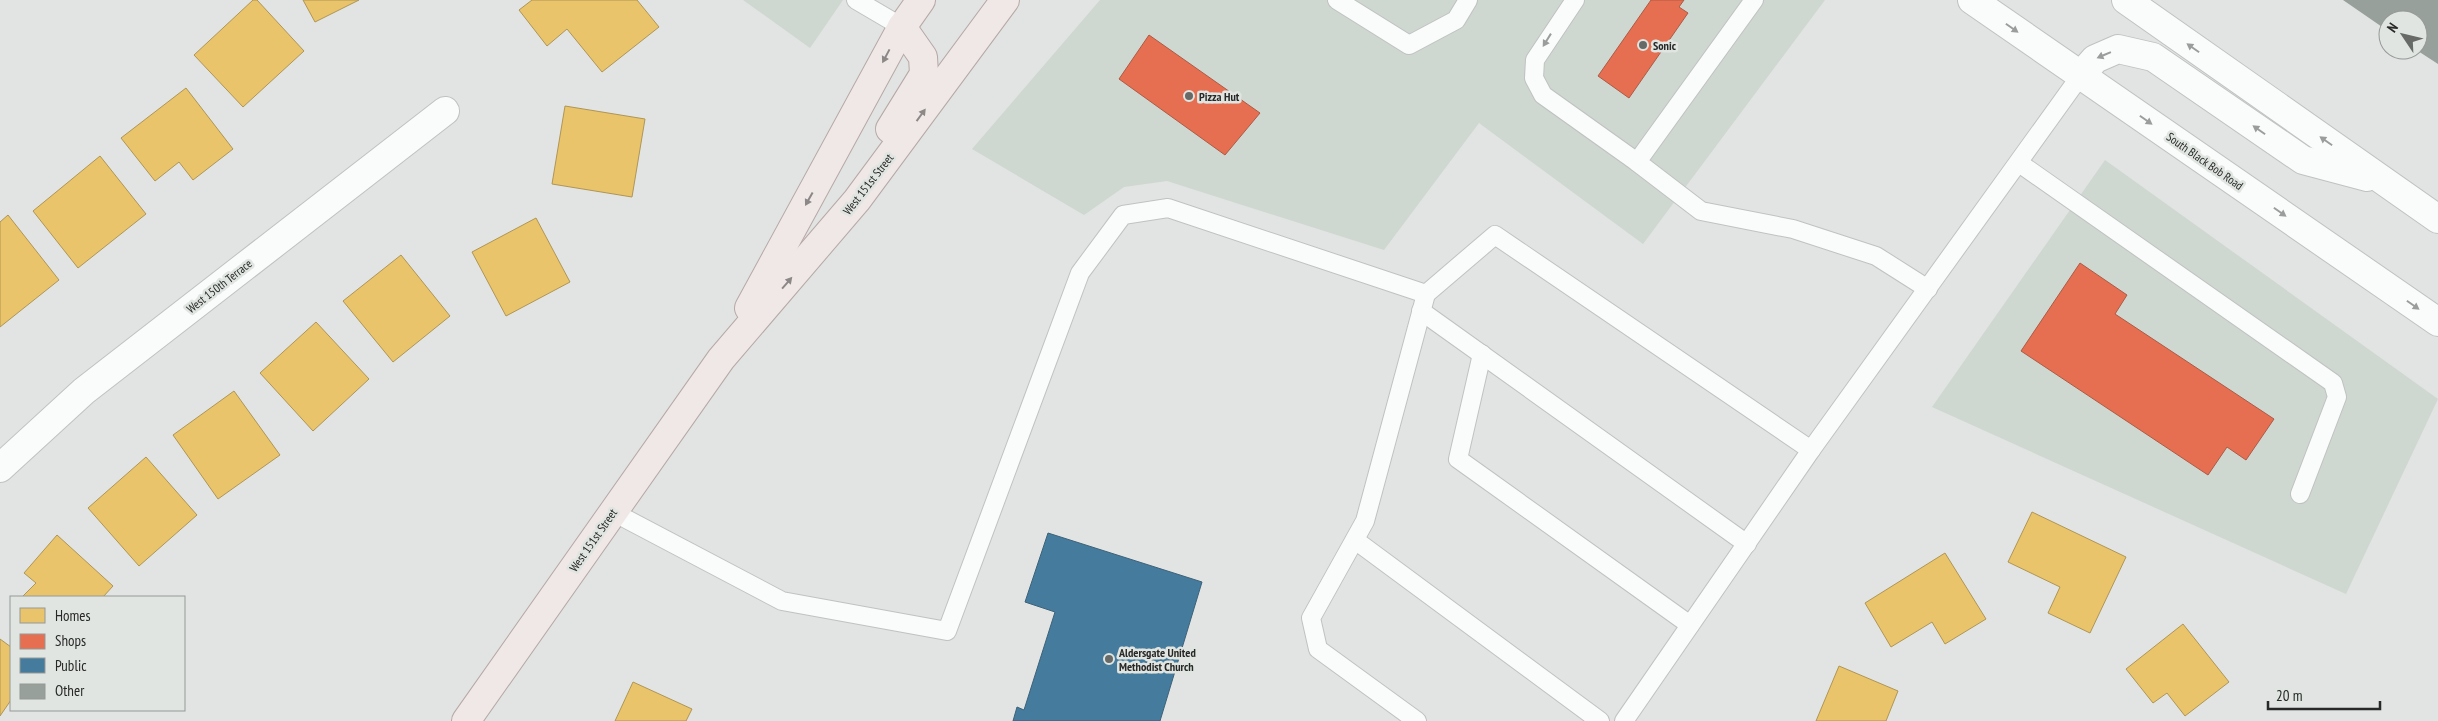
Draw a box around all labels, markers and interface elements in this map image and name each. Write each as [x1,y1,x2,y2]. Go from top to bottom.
north arrow [2378,10,2428,60]
text: N [2383,19,2402,36]
one-way arrow [2005,23,2019,33]
one-way arrow [1543,34,1552,47]
place label: Sonic [1653,38,1677,53]
marker: Sonic [1637,39,1649,51]
one-way arrow [2187,43,2200,53]
one-way arrow [882,49,890,63]
one-way arrow [2097,52,2111,60]
place label: Pizza Hut [1199,89,1240,104]
marker: Pizza Hut [1183,90,1195,102]
one-way arrow [915,109,926,122]
one-way arrow [2139,115,2153,125]
one-way arrow [2252,125,2266,135]
street label: South Black Bob Road [2164,129,2246,193]
one-way arrow [2320,136,2333,146]
street label: West 151st Street [839,150,897,218]
one-way arrow [805,192,813,206]
one-way arrow [2273,207,2286,217]
street label: West 150th Terrace [183,256,255,316]
one-way arrow [781,276,792,289]
one-way arrow [2406,300,2420,310]
street label: West 151st Street [566,505,621,574]
legend [10,596,185,711]
text: Homes [55,606,91,625]
text: Shops [55,631,86,650]
place label: Aldersgate United Methodist Church [1118,645,1196,674]
marker: Aldersgate United Methodist Church [1103,653,1115,665]
text: Public [55,656,87,675]
scale bar [2268,678,2380,710]
text: Other [55,681,85,700]
text: 20 m [2276,686,2302,705]

